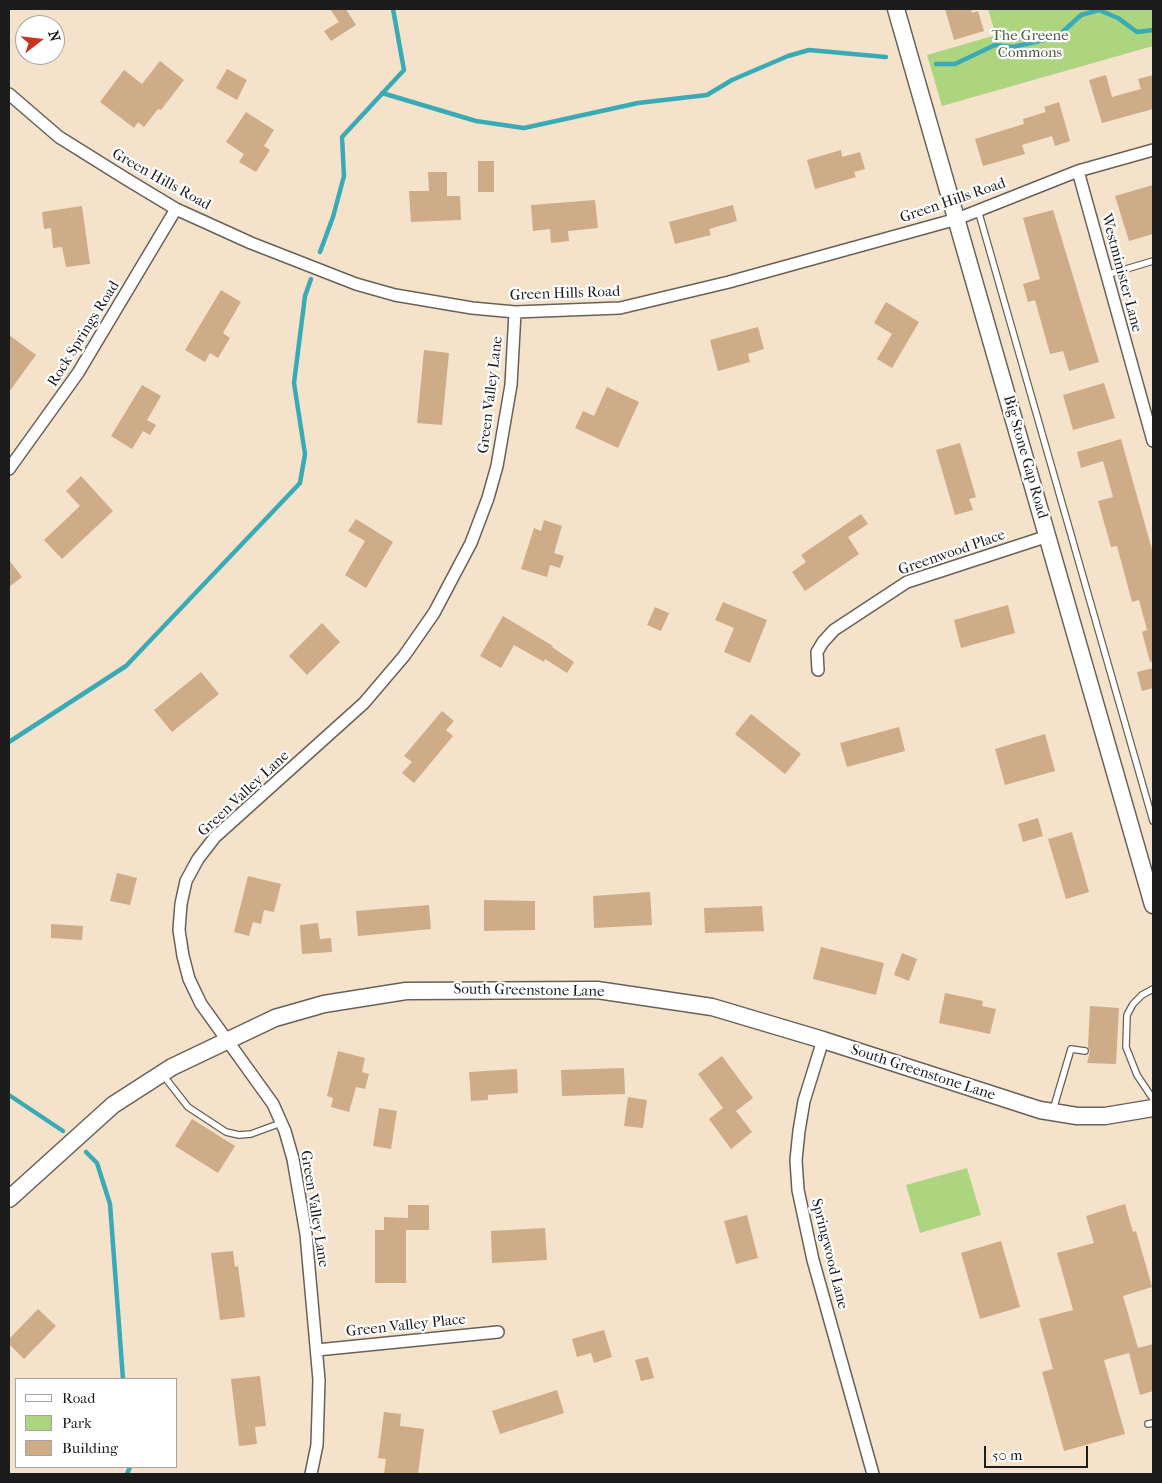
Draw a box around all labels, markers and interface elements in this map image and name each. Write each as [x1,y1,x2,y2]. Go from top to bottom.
north arrow [15,15,65,65]
park label: The Greene Commons [991,27,1069,62]
text: N [44,29,64,43]
street label: Green Hills Road [108,145,214,215]
street label: Green Hills Road [898,175,1008,227]
street label: Westminister Lane [1097,212,1145,334]
street label: Rock Springs Road [44,278,124,390]
street label: Green Hills Road [510,283,620,305]
street label: Green Valley Lane [475,335,507,455]
street label: Big Stone Gap Road [999,393,1051,521]
street label: Greenwood Place [896,526,1008,580]
street label: Green Valley Lane [195,747,293,841]
street label: South Greenstone Lane [453,981,605,1001]
street label: South Greenstone Lane [848,1041,998,1105]
street label: Green Valley Lane [296,1149,332,1269]
street label: Springwood Lane [807,1197,851,1311]
street label: Green Valley Place [345,1311,467,1341]
legend [15,1378,178,1468]
text: Road [62,1389,95,1407]
text: Park [62,1414,92,1432]
scale bar [987,1436,1091,1468]
text: Building [62,1439,118,1457]
text: 50 m [992,1446,1022,1464]

